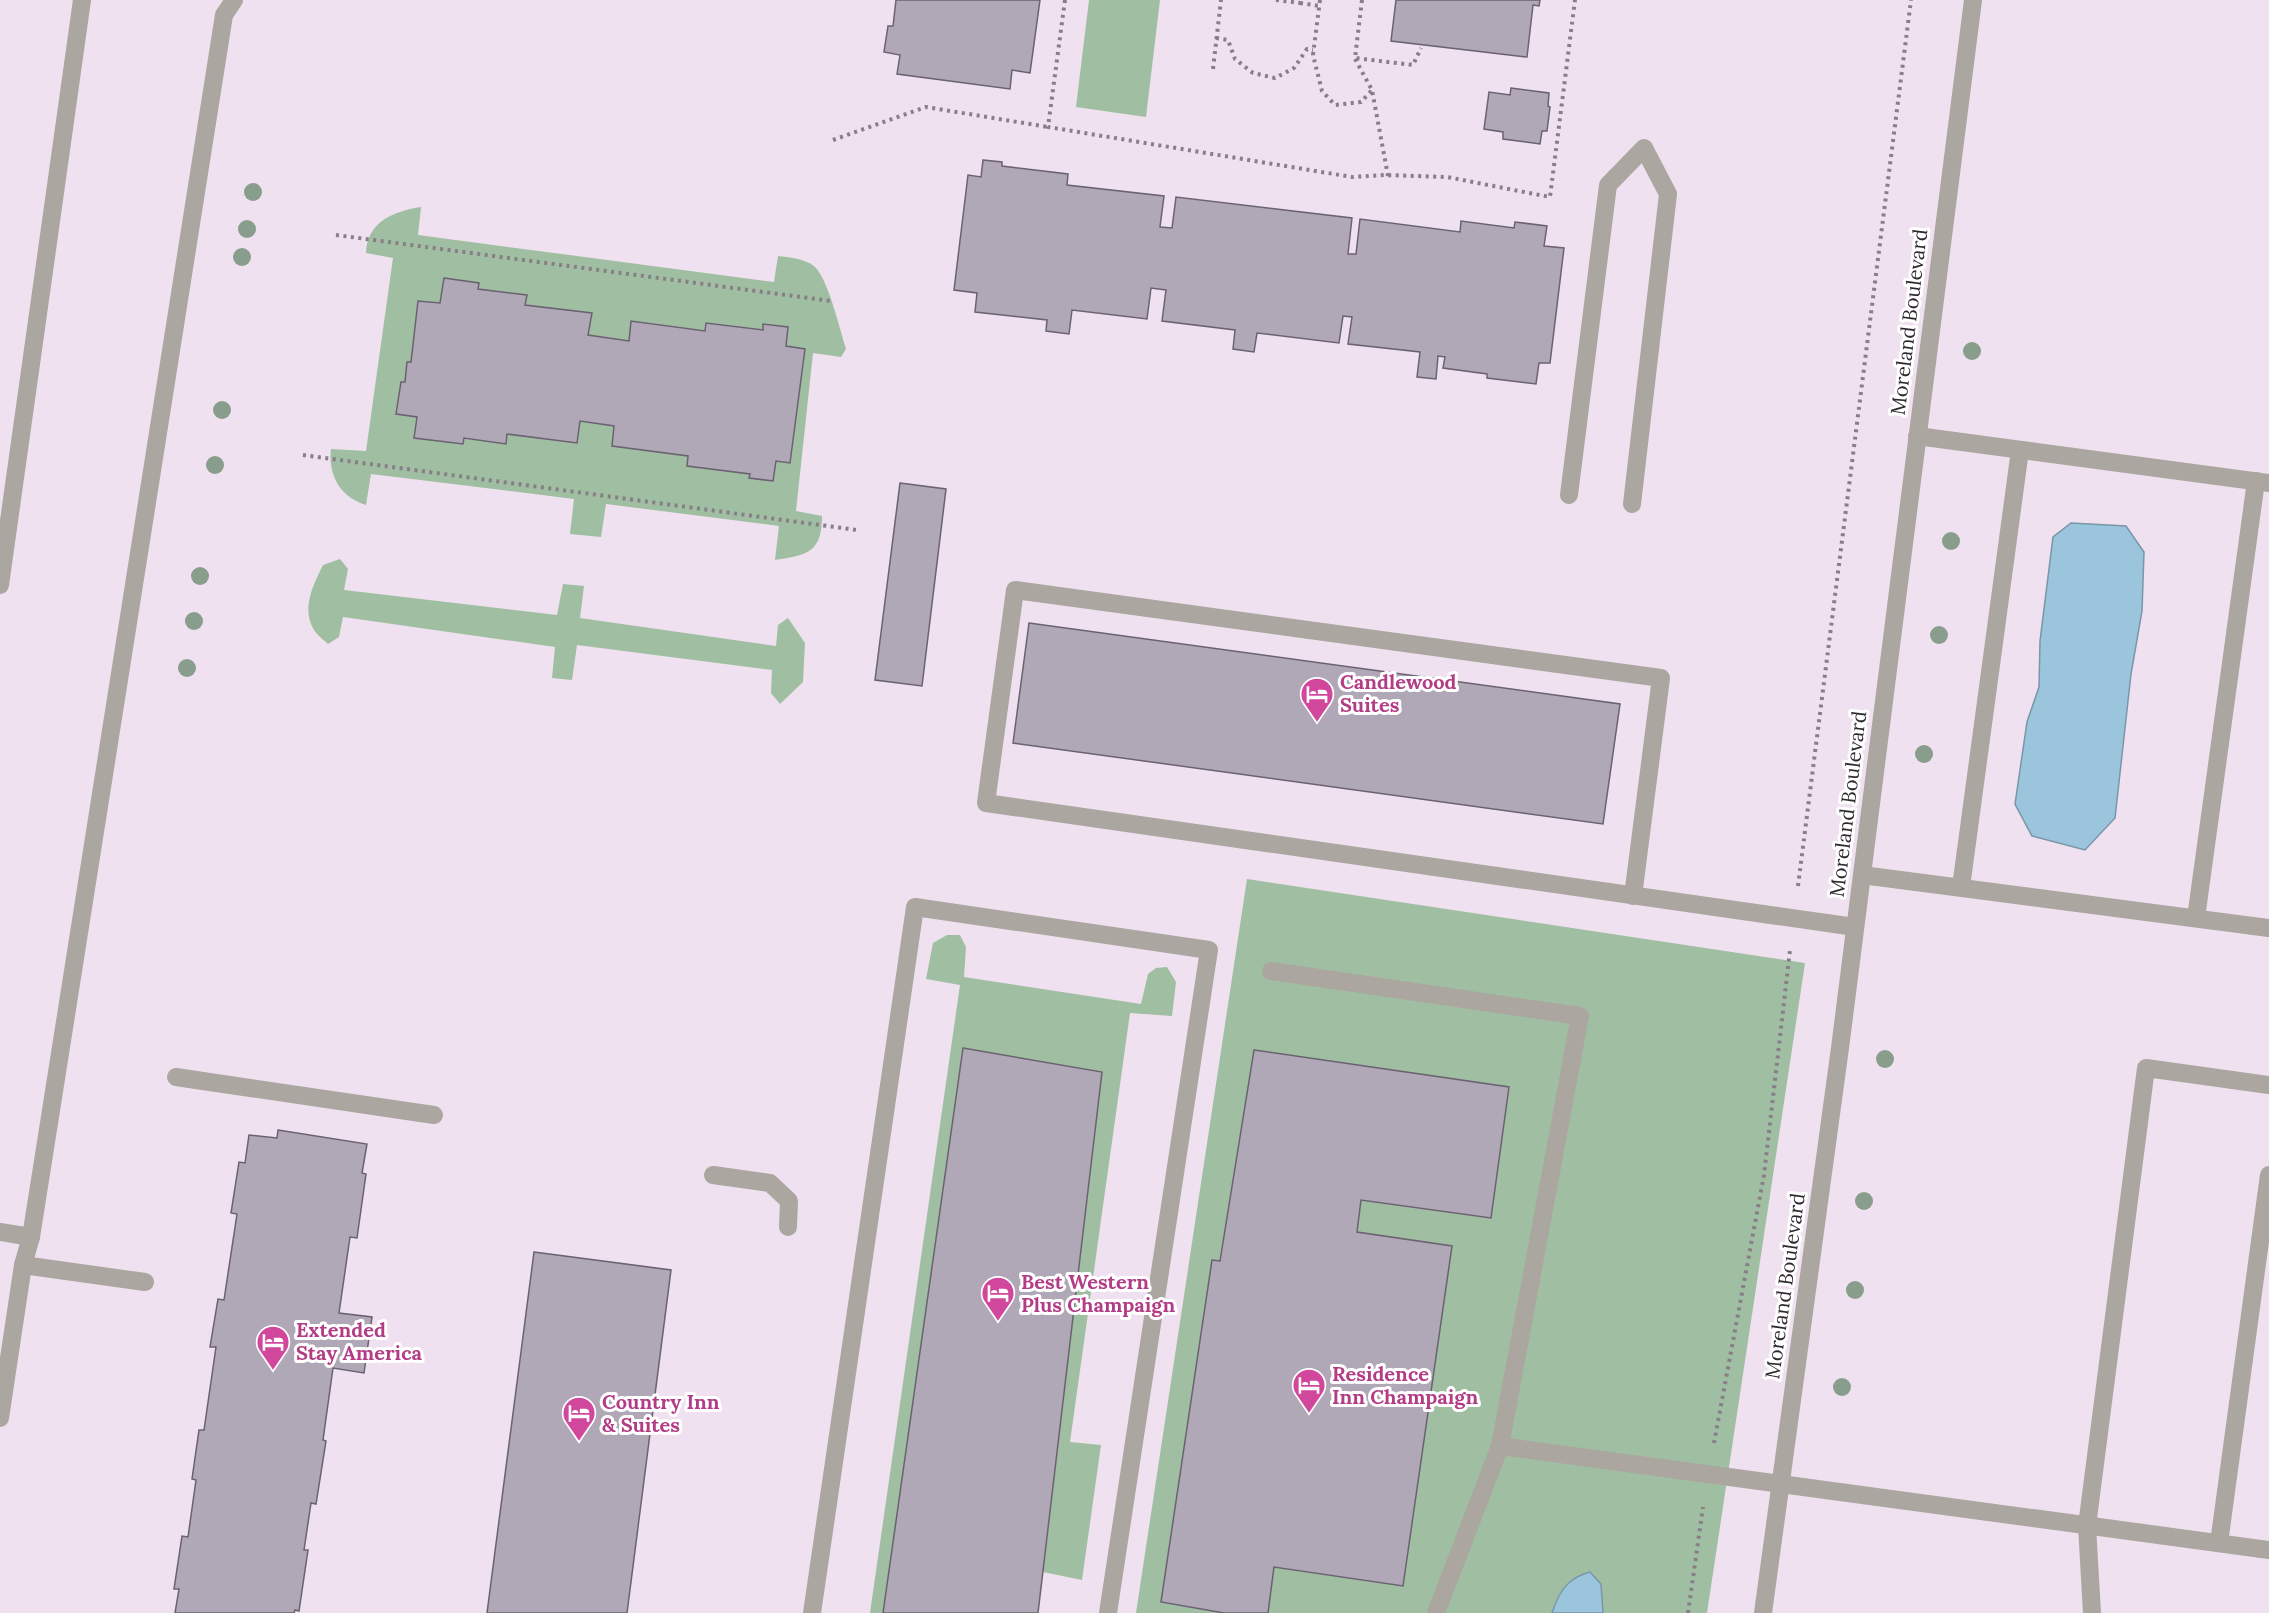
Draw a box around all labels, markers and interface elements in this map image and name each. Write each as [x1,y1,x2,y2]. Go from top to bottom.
street label: Moreland Boulevard [1885,227,1932,416]
place label: Candlewood Suites [1340,669,1457,717]
hotel icon: Candlewood Suites [1299,676,1335,723]
street label: Moreland Boulevard [1824,709,1871,898]
street label: Moreland Boulevard [1759,1191,1810,1380]
place label: Best Western Plus Champaign [1021,1269,1175,1317]
hotel icon: Best Western Plus Champaign [980,1275,1016,1322]
place label: Extended Stay America [296,1317,422,1365]
hotel icon: Extended Stay America [255,1324,291,1371]
place label: Residence Inn Champaign [1332,1361,1478,1409]
hotel icon: Residence Inn Champaign [1291,1367,1327,1414]
place label: Country Inn & Suites [602,1389,720,1437]
hotel icon: Country Inn & Suites [561,1395,597,1442]

